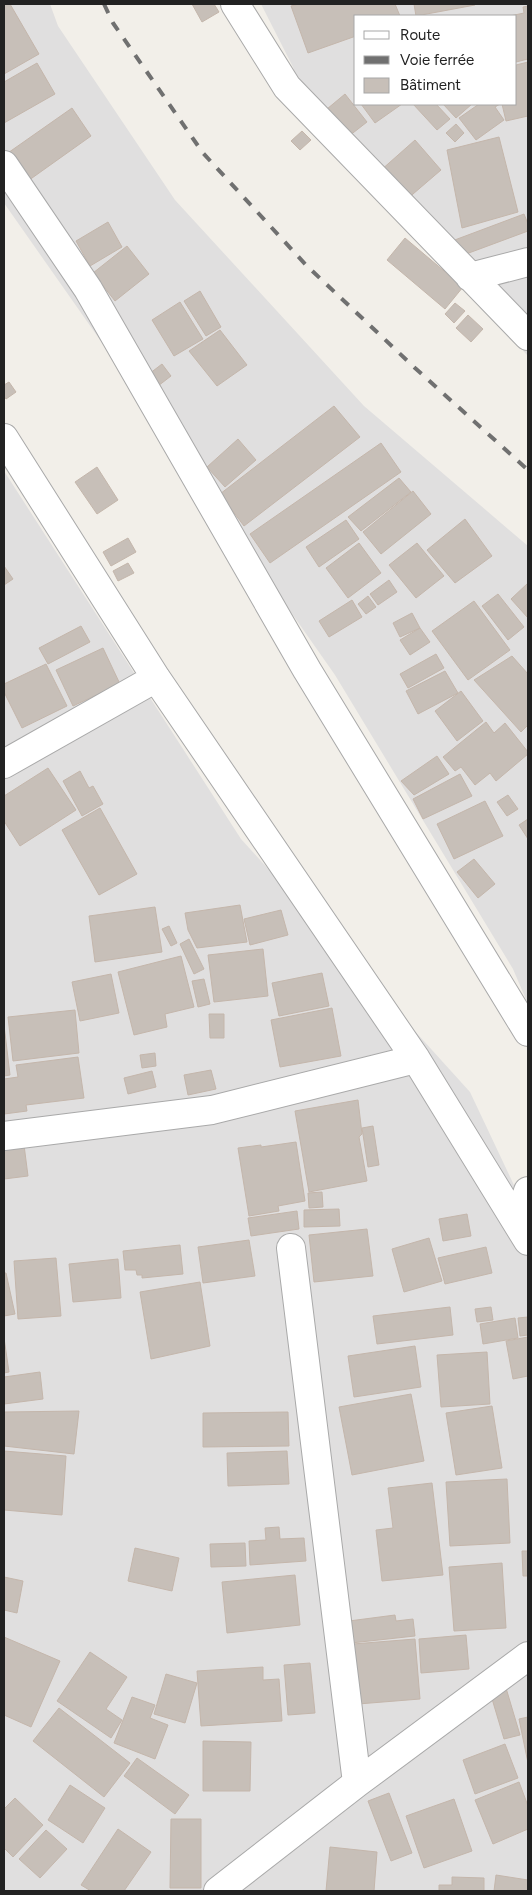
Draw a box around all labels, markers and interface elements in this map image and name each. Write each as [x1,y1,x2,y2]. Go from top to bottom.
legend [354,15,517,105]
text: Route [400,26,440,44]
text: Voie ferrée [400,51,474,69]
text: Bâtiment [400,76,461,94]

